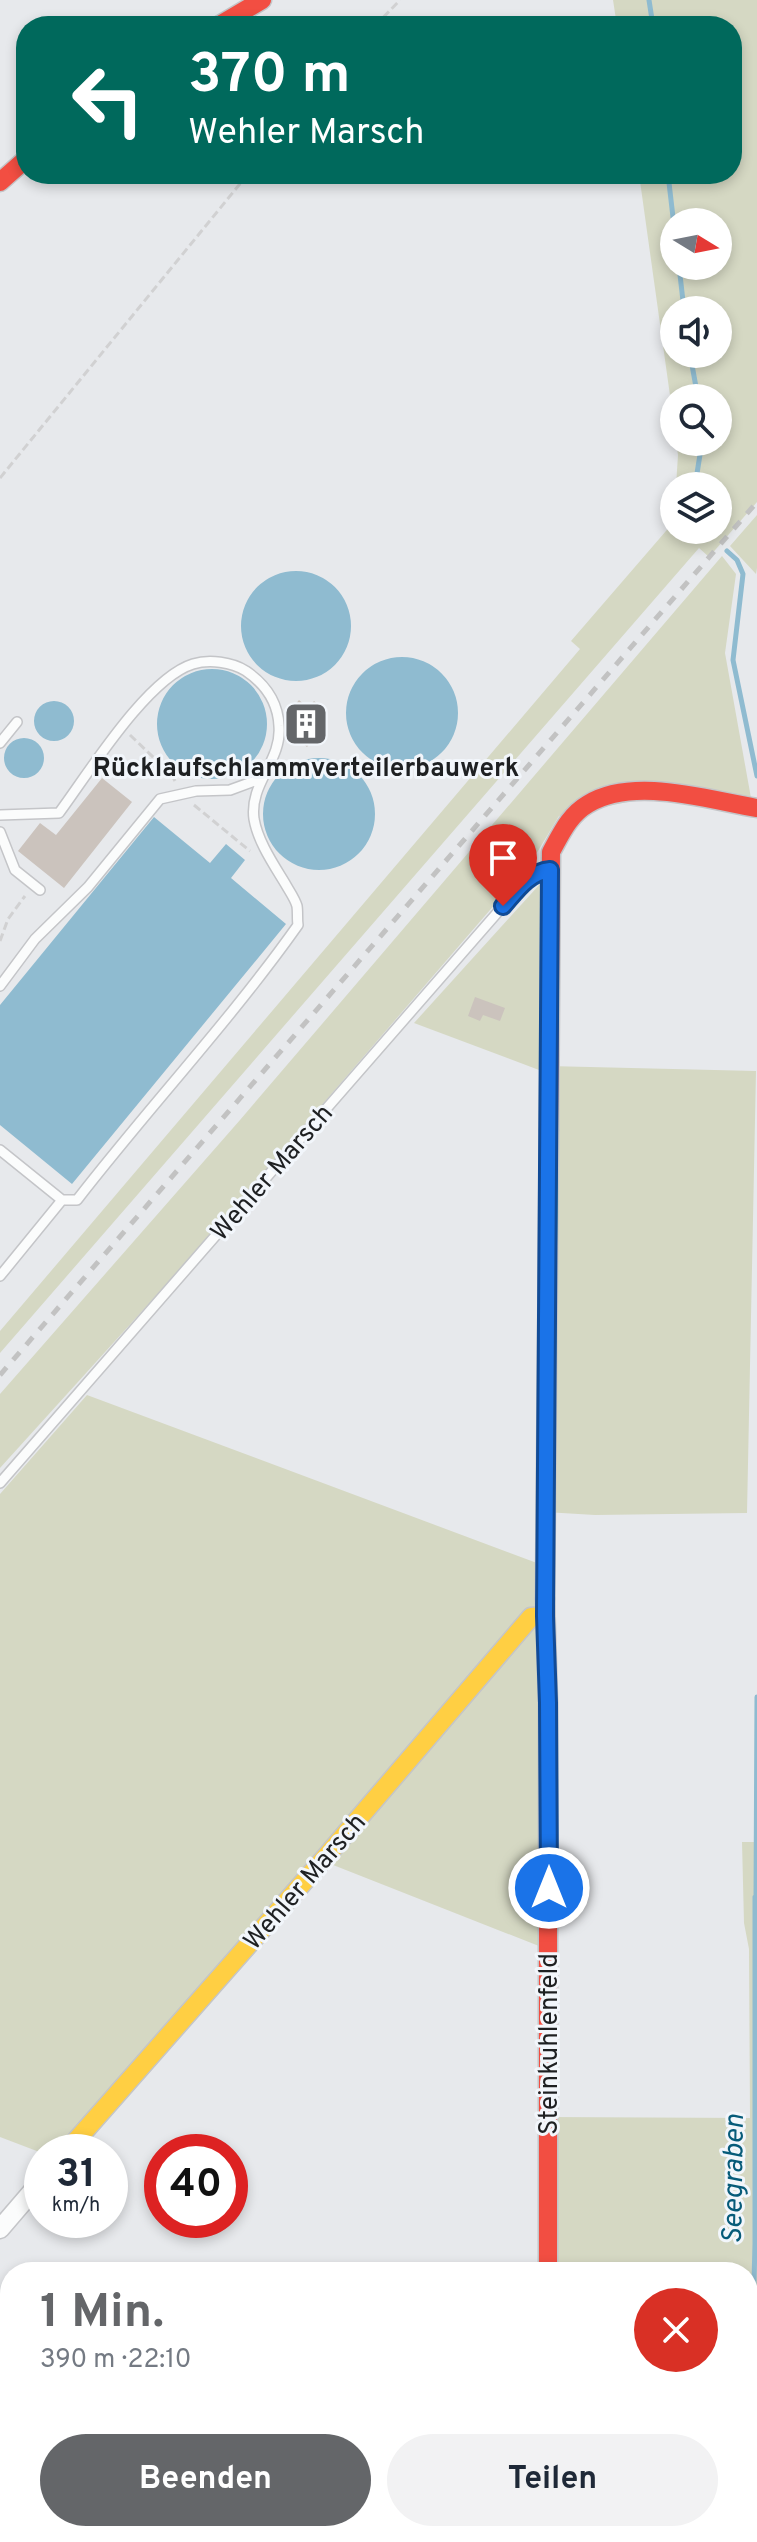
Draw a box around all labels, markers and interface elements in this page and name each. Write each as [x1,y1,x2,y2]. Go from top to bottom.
text: 370 m [188,42,351,112]
icon: left [56,48,160,152]
text: Wehler Marsch [188,111,424,157]
north arrow [660,208,732,280]
map controls [660,208,732,544]
button: sound [660,296,732,368]
button: search [660,384,732,456]
button: layers [660,472,732,544]
building icon: Rücklaufschlammverteilerbauwerk [282,700,330,748]
place label: Rücklaufschlammverteilerbauwerk [93,753,519,786]
pin [469,824,537,906]
icon: arrive [481,836,525,880]
street label: Wehler Marsch [204,1098,341,1249]
street label: Wehler Marsch [237,1807,374,1958]
position arrow [507,1846,591,1930]
street label: Steinkuhlenfeld [534,1953,567,2135]
water label: Seegraben [716,2114,754,2244]
speed limit sign: 40 [144,2134,248,2238]
text: 31 [56,2151,96,2201]
text: km/h [52,2193,100,2219]
text: 1 Min. [40,2284,164,2344]
button: close [634,2288,718,2372]
text: 390 m · 22:10 [40,2344,192,2377]
button: Beenden [40,2434,371,2526]
button: Teilen [387,2434,718,2526]

